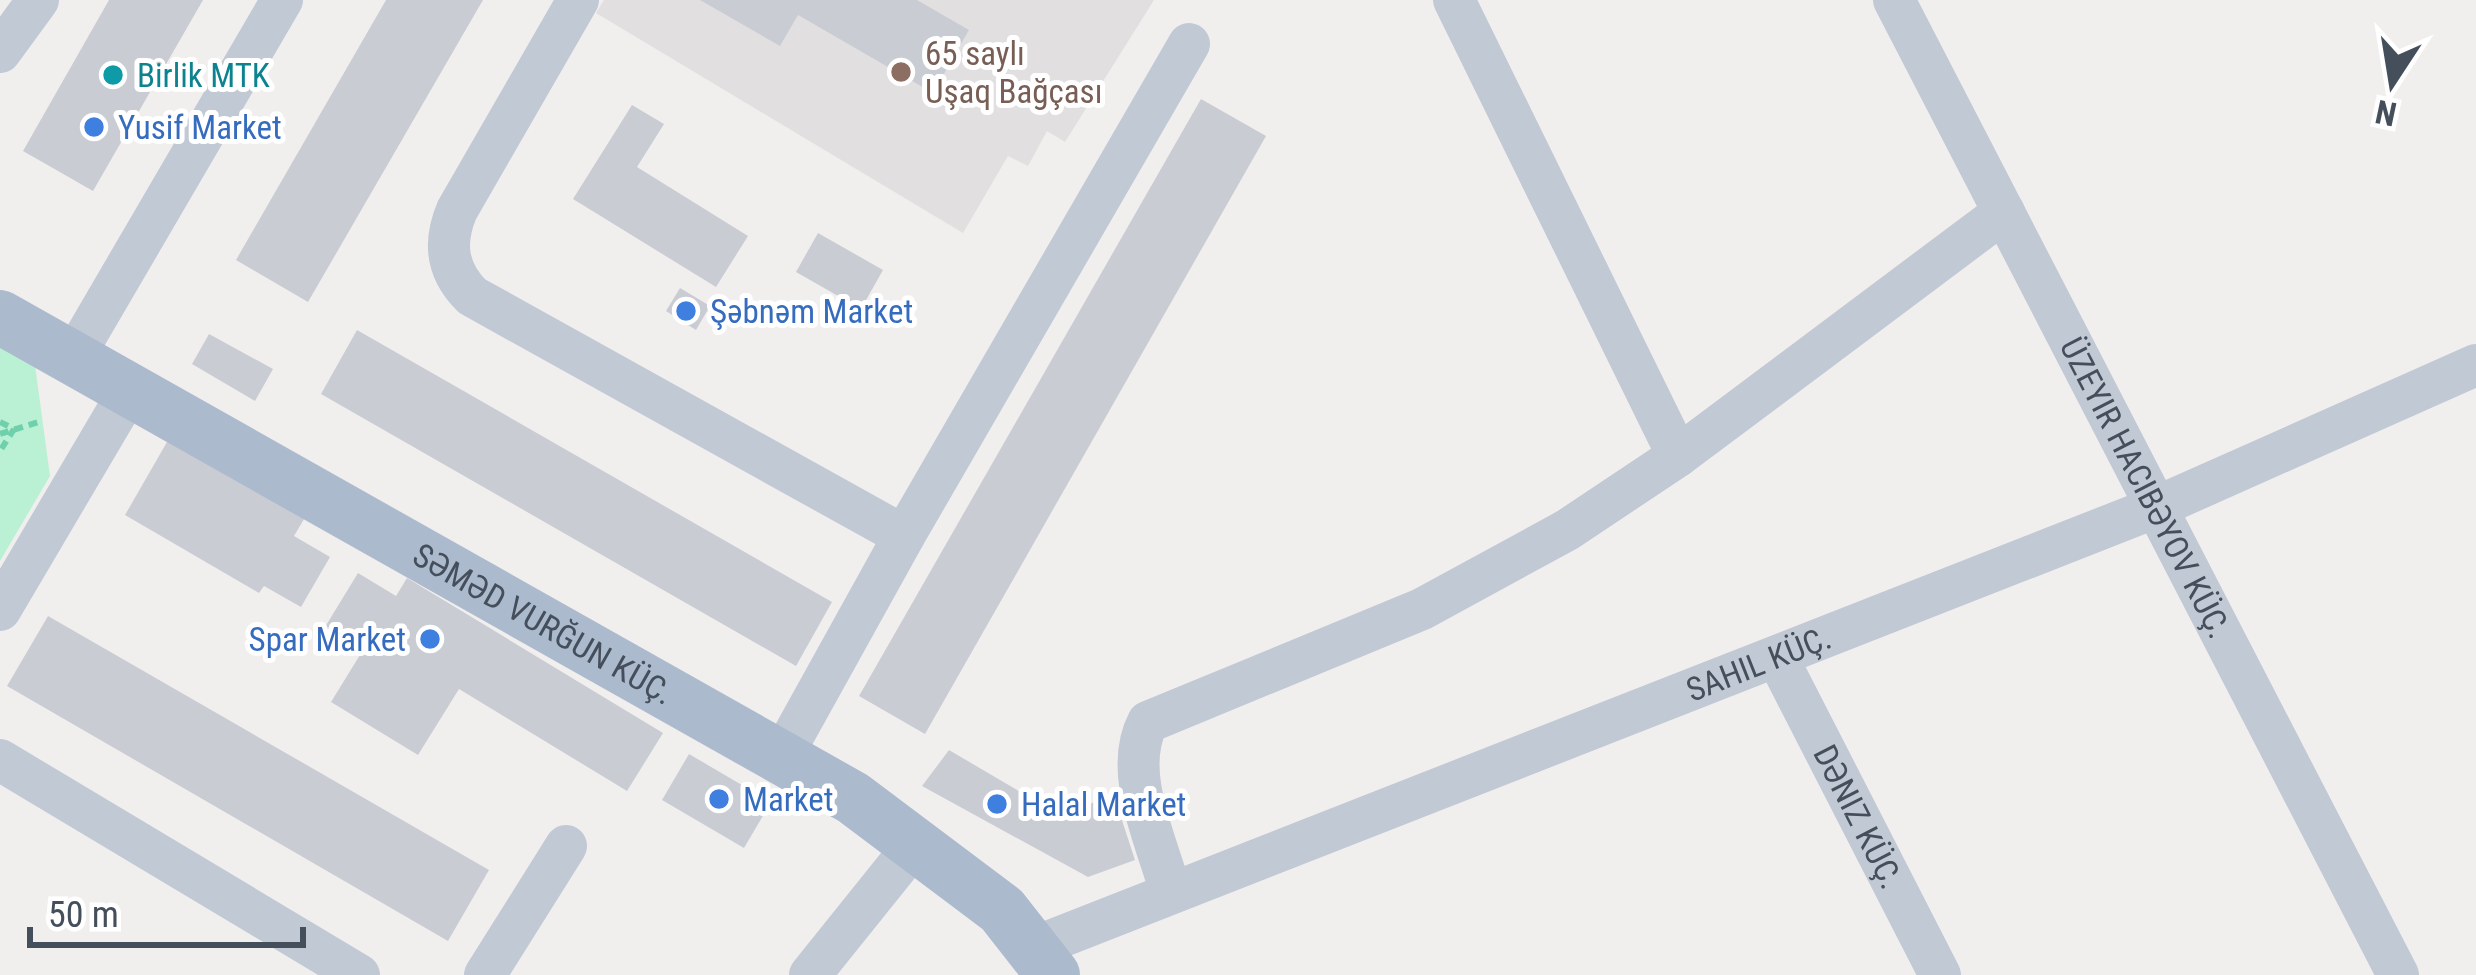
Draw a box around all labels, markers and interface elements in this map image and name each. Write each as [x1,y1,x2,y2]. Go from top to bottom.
north arrow [2332,24,2452,144]
place label: 65 saylı Uşaq Bağçası [925,34,1102,111]
place label: Birlik MTK [137,56,270,95]
marker: 65 saylı Uşaq Bağçası [888,59,914,85]
marker: Birlik MTK [100,62,126,88]
text: N [2372,92,2400,134]
place label: Yusif Market [118,108,282,147]
marker: Yusif Market [81,114,107,140]
place label: Şəbnəm Market [710,292,913,331]
marker: Şəbnəm Market [673,298,699,324]
street label: ÜZEYIR HACIBƏYOV KÜÇ. [2052,331,2240,645]
street label: SƏMƏD VURĞUN KÜÇ. [407,535,681,712]
street label: SAHIL KÜÇ. [1680,617,1836,709]
place label: Spar Market [249,620,406,659]
marker: Spar Market [417,626,443,652]
street label: DӘNIZ KÜÇ. [1806,738,1912,895]
place label: Market [743,780,834,819]
place label: Halal Market [1021,785,1186,824]
marker: Market [706,786,732,812]
marker: Halal Market [984,791,1010,817]
scale bar [30,873,303,947]
text: 50 m [48,894,119,936]

